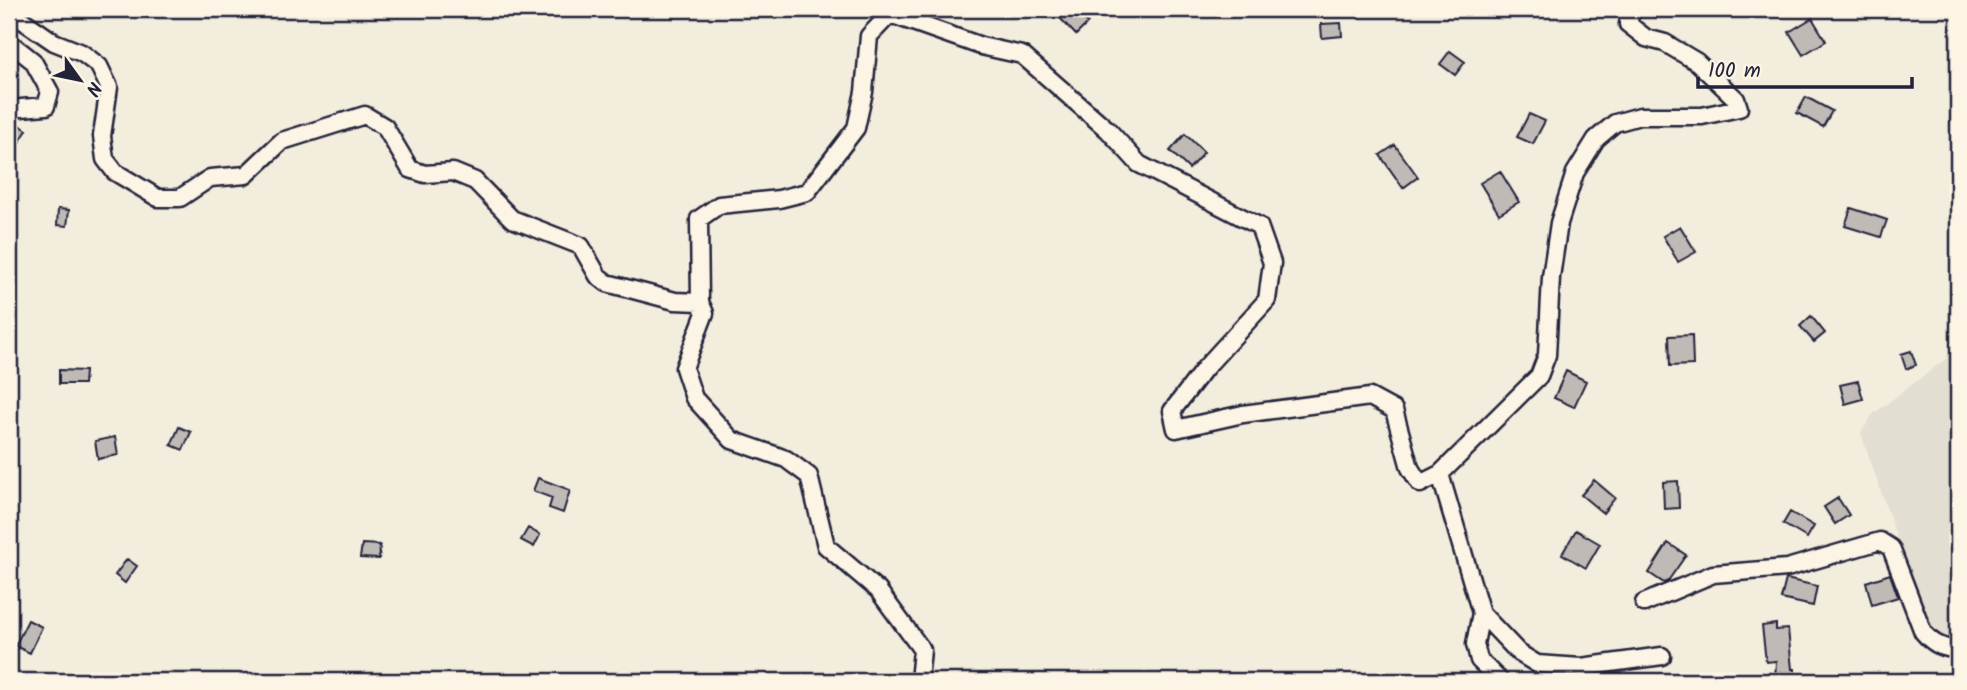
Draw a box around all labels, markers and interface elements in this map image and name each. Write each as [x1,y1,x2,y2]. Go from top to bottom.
north arrow [46,46,116,116]
scale bar [1698,46,1911,90]
text: 100 m [1708,55,1761,88]
text: N [77,75,108,101]

